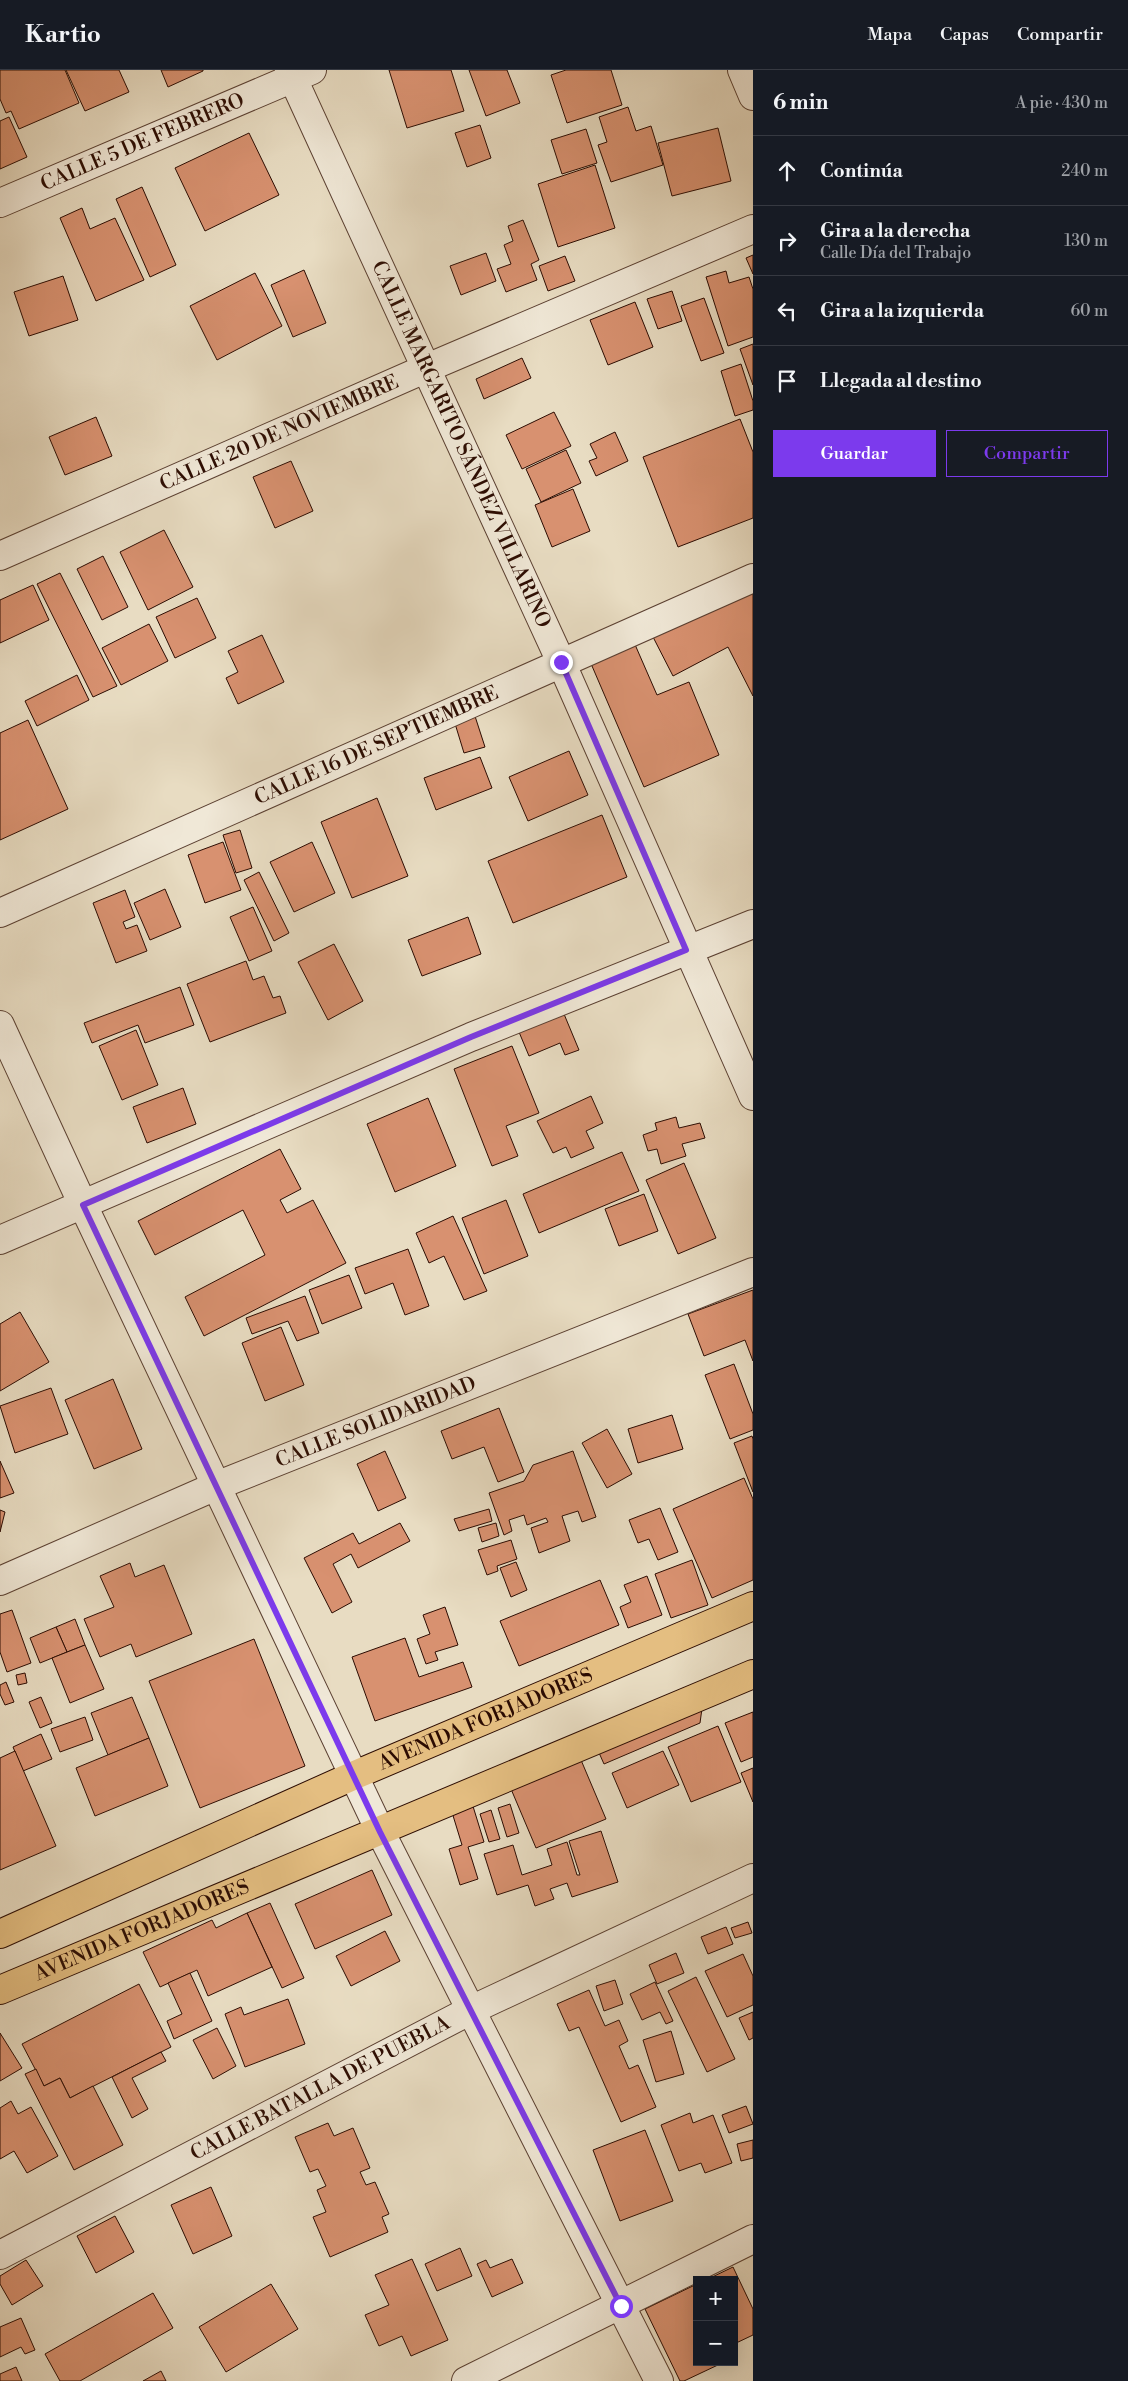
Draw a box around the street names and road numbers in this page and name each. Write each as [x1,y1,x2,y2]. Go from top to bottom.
street label: CALLE 5 DE FEBRERO [37,88,248,197]
street label: CALLE MARGARITO SÁNDEZ VILLARINO [366,257,556,632]
street label: CALLE 20 DE NOVIEMBRE [156,370,403,497]
street label: CALLE 16 DE SEPTIEMBRE [251,680,502,811]
street label: CALLE SOLIDARIDAD [272,1371,480,1474]
street label: AVENIDA FORJADORES [374,1663,597,1777]
street label: AVENIDA FORJADORES [30,1874,253,1987]
street label: CALLE BATALLA DE PUEBLA [186,2010,455,2166]

